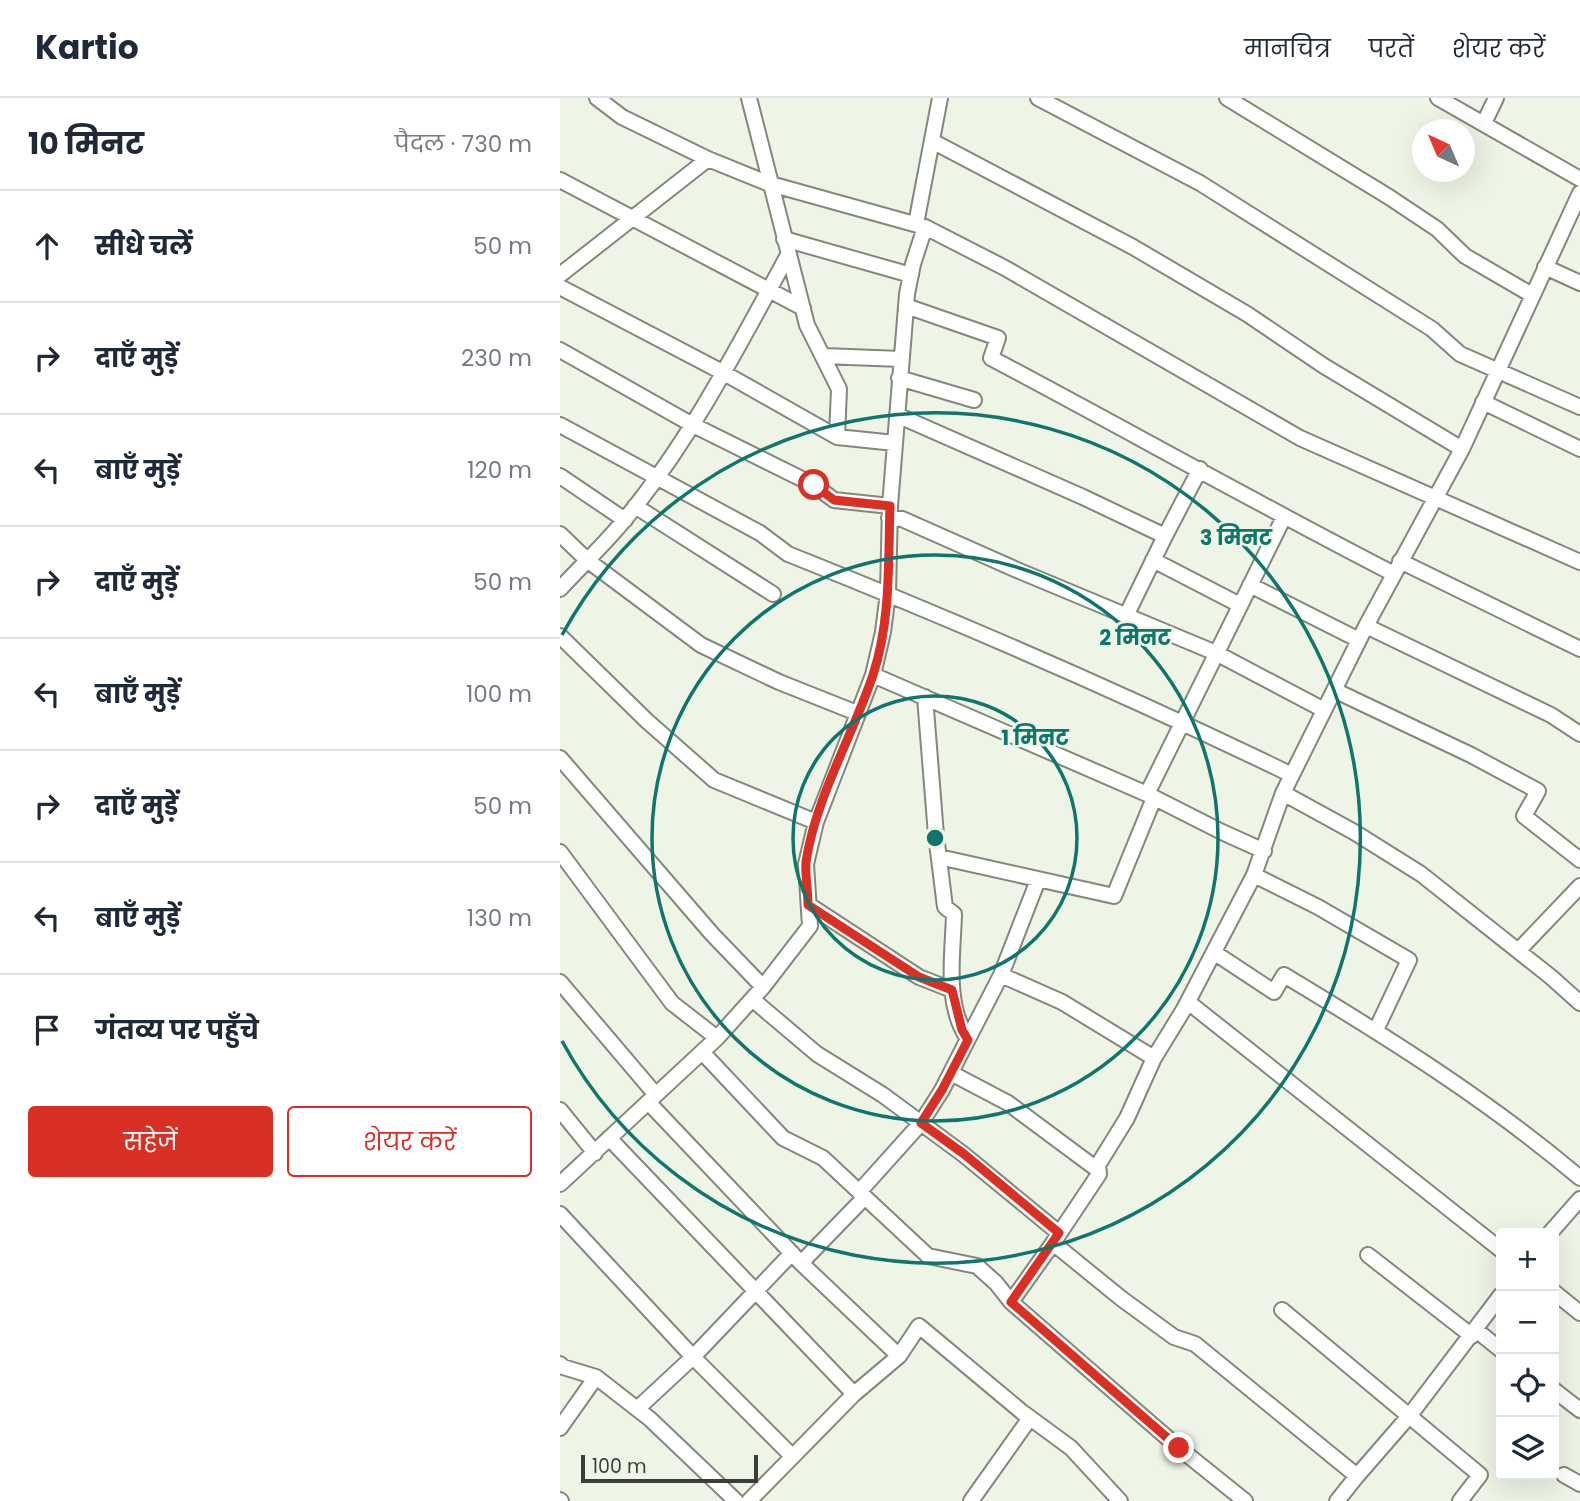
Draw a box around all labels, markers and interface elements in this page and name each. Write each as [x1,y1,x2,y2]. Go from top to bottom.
text: Kartio [35,24,139,71]
text: मानचित्र [1244,32,1331,65]
text: परतें [1369,32,1414,65]
text: शेयर करें [1452,32,1545,65]
north arrow [1412,119,1475,182]
text: 10 मिनट [28,122,144,165]
text: पैदल · 730 m [395,128,532,160]
icon: ahead [28,227,66,265]
text: सीधे चलें [95,228,193,264]
text: 50 m [473,230,532,262]
icon: right [28,339,66,377]
text: दाएँ मुड़ें [95,340,178,376]
text: 230 m [461,342,532,374]
icon: left [28,451,66,489]
text: बाएँ मुड़ें [95,452,180,488]
text: 120 m [467,454,532,486]
route start [798,469,829,500]
text: 3 मिनट [1200,523,1273,552]
icon: right [28,563,66,601]
text: दाएँ मुड़ें [95,564,178,600]
text: 50 m [473,566,532,598]
text: 2 मिनट [1099,623,1171,652]
icon: left [28,675,66,713]
text: बाएँ मुड़ें [95,676,180,712]
text: 100 m [466,678,532,710]
text: 1 मिनट [1001,723,1069,752]
icon: right [28,787,66,825]
text: दाएँ मुड़ें [95,788,178,824]
text: 50 m [473,790,532,822]
centre of rings [923,826,947,850]
icon: left [28,899,66,937]
text: बाएँ मुड़ें [95,900,180,936]
text: 130 m [467,902,532,934]
icon: arrive [28,1011,66,1049]
text: गंतव्य पर पहुँचे [95,1012,259,1048]
button: सहेजें [28,1106,273,1177]
button: शेयर करें [287,1106,532,1177]
map controls [1496,1228,1559,1480]
button: + [1496,1228,1559,1291]
button: − [1496,1291,1559,1354]
button: locate [1496,1354,1559,1417]
button: layers [1496,1417,1559,1480]
route end [1163,1432,1194,1463]
scale bar [581,1452,758,1484]
text: 100 m [592,1453,647,1480]

